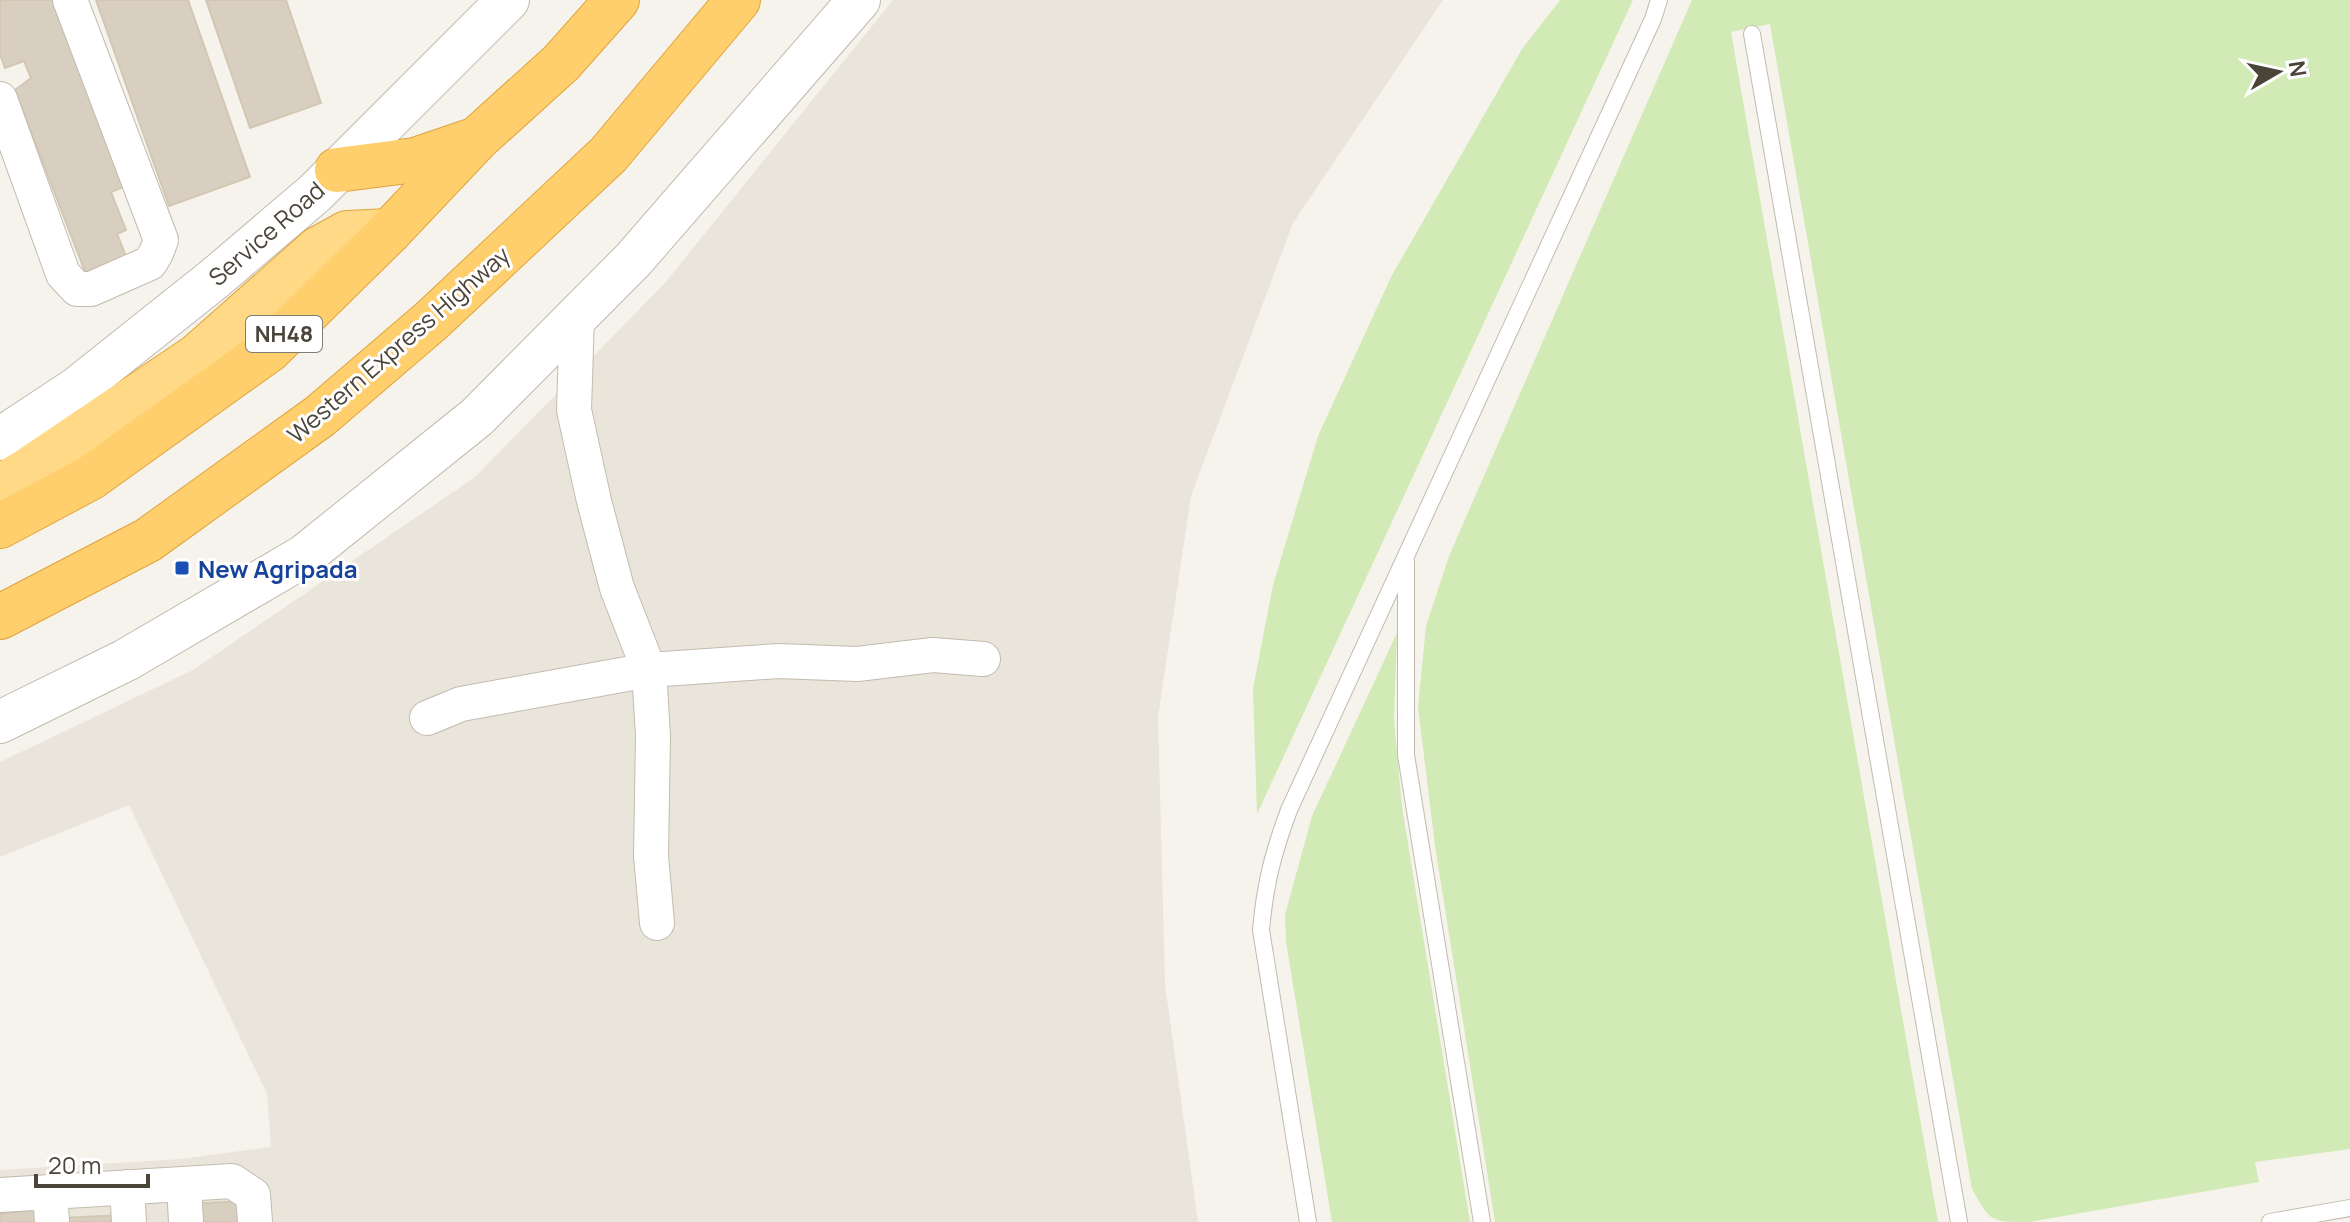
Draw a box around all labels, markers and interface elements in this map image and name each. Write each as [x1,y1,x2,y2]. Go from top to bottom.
north arrow [2238,32,2318,112]
text: N [2282,59,2314,79]
street label: Service Road [201,173,331,293]
street label: Western Express Highway [280,238,517,450]
road number: NH48 [246,316,322,352]
place label: New Agripada [198,552,358,585]
marker: New Agripada [173,559,191,577]
scale bar [36,1138,148,1188]
text: 20 m [48,1148,101,1181]

